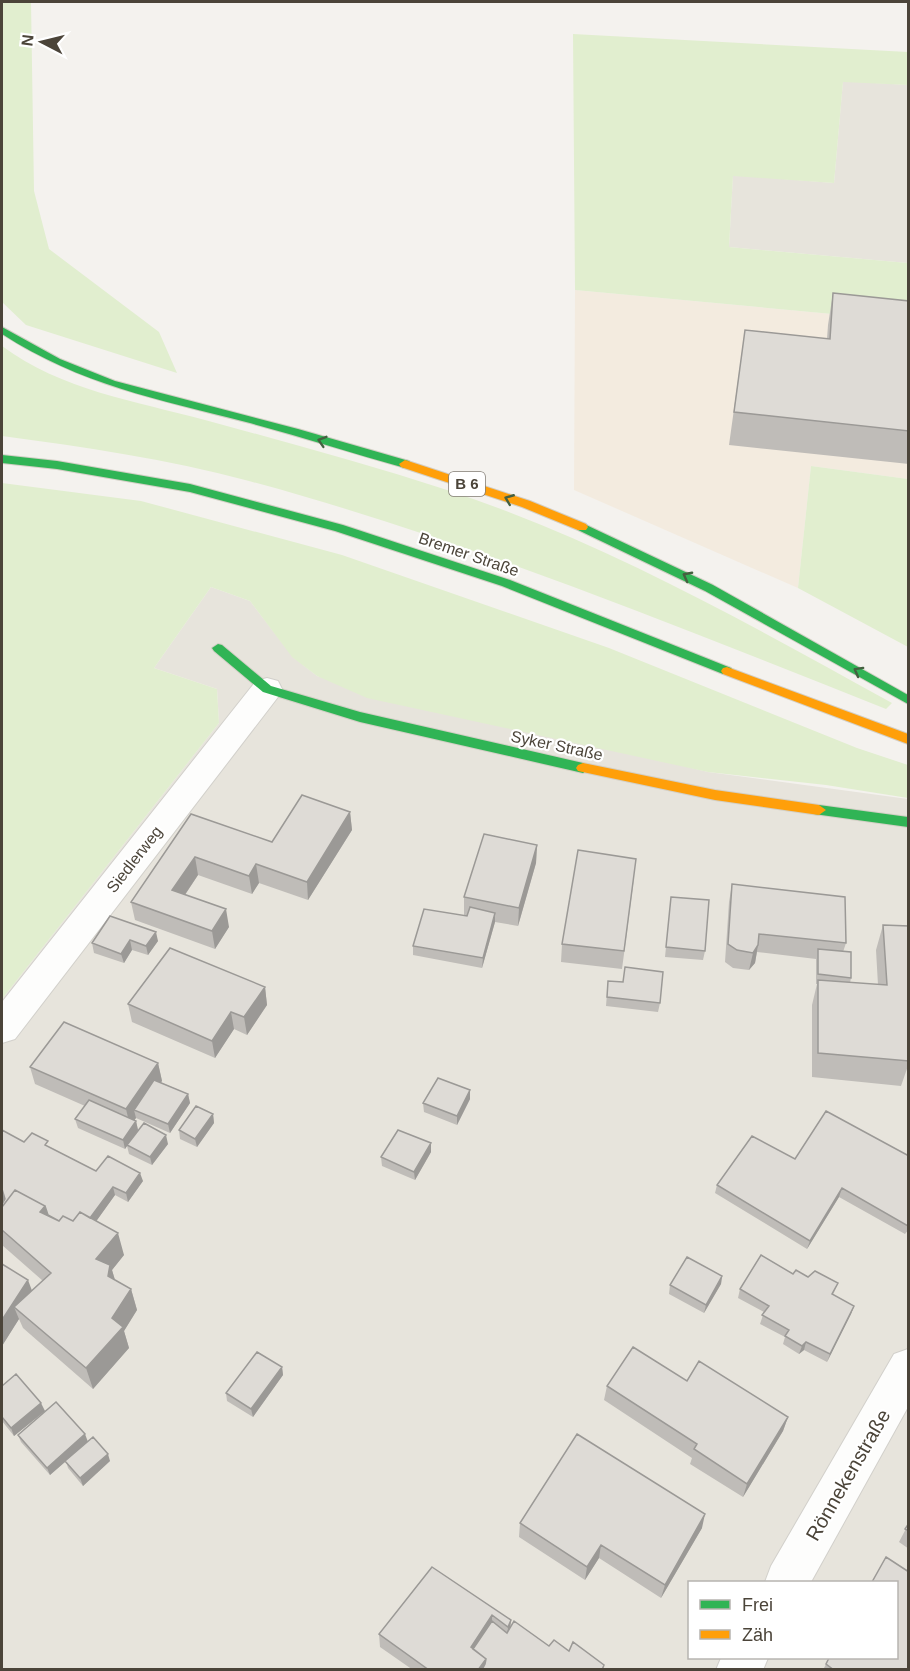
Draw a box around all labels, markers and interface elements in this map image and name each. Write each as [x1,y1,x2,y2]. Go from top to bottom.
north arrow [12,12,72,72]
text: N [18,33,37,47]
one-way arrow [317,436,328,448]
road number: B 6 [449,472,485,496]
one-way arrow [504,493,514,506]
street label: Bremer Straße [416,529,521,580]
one-way arrow [683,572,694,583]
one-way arrow [854,667,864,678]
street label: Syker Straße [509,727,604,764]
street label: Siedlerweg [103,823,165,896]
street label: Rönnekenstraße [802,1405,894,1545]
legend [688,1581,898,1659]
text: Frei [742,1595,773,1615]
text: Zäh [742,1625,773,1645]

